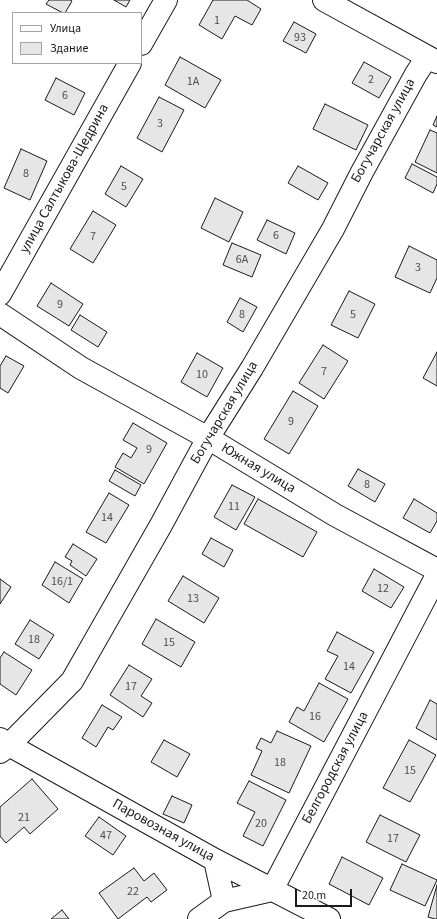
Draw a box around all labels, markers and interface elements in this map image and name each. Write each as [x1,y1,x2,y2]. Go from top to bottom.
legend [12,12,142,64]
house number: 1 [214,14,220,28]
text: Улица [50,20,81,37]
house number: 93 [294,31,306,45]
text: Здание [50,40,89,57]
house number: 2 [368,73,374,87]
house number: 1А [187,75,199,89]
street label: Богучарская улица [348,76,420,186]
house number: 6 [62,89,68,103]
street label: улица Салтыкова-Щедрина [17,101,113,257]
house number: 3 [157,117,163,131]
house number: 8 [23,167,29,181]
house number: 5 [121,180,127,194]
house number: 6 [273,229,279,243]
house number: 7 [90,230,96,244]
house number: 6А [236,253,248,267]
house number: 3 [415,261,421,275]
house number: 9 [57,298,63,312]
house number: 8 [239,308,245,322]
house number: 5 [350,308,356,322]
street label: Богучарская улица [188,359,262,467]
house number: 7 [321,365,327,379]
house number: 10 [196,368,208,382]
house number: 9 [288,415,294,429]
street label: Южная улица [218,440,298,498]
house number: 9 [146,443,152,457]
house number: 8 [364,478,370,492]
house number: 11 [228,500,240,514]
house number: 14 [101,511,113,525]
house number: 16/1 [51,575,73,589]
house number: 12 [377,582,389,596]
house number: 13 [187,592,199,606]
house number: 18 [28,633,40,647]
house number: 15 [163,636,175,650]
house number: 14 [343,660,355,674]
house number: 17 [125,680,137,694]
street label: Белгородская улица [299,709,373,827]
house number: 16 [309,710,321,724]
house number: 18 [274,756,286,770]
house number: 15 [404,764,416,778]
street label: Паровозная улица [109,796,217,866]
house number: 21 [18,811,30,825]
house number: 20 [255,817,267,831]
house number: 47 [100,829,112,843]
house number: 17 [387,832,399,846]
scale bar [297,881,354,907]
house number: 22 [127,885,139,899]
text: 20 m [302,887,326,904]

